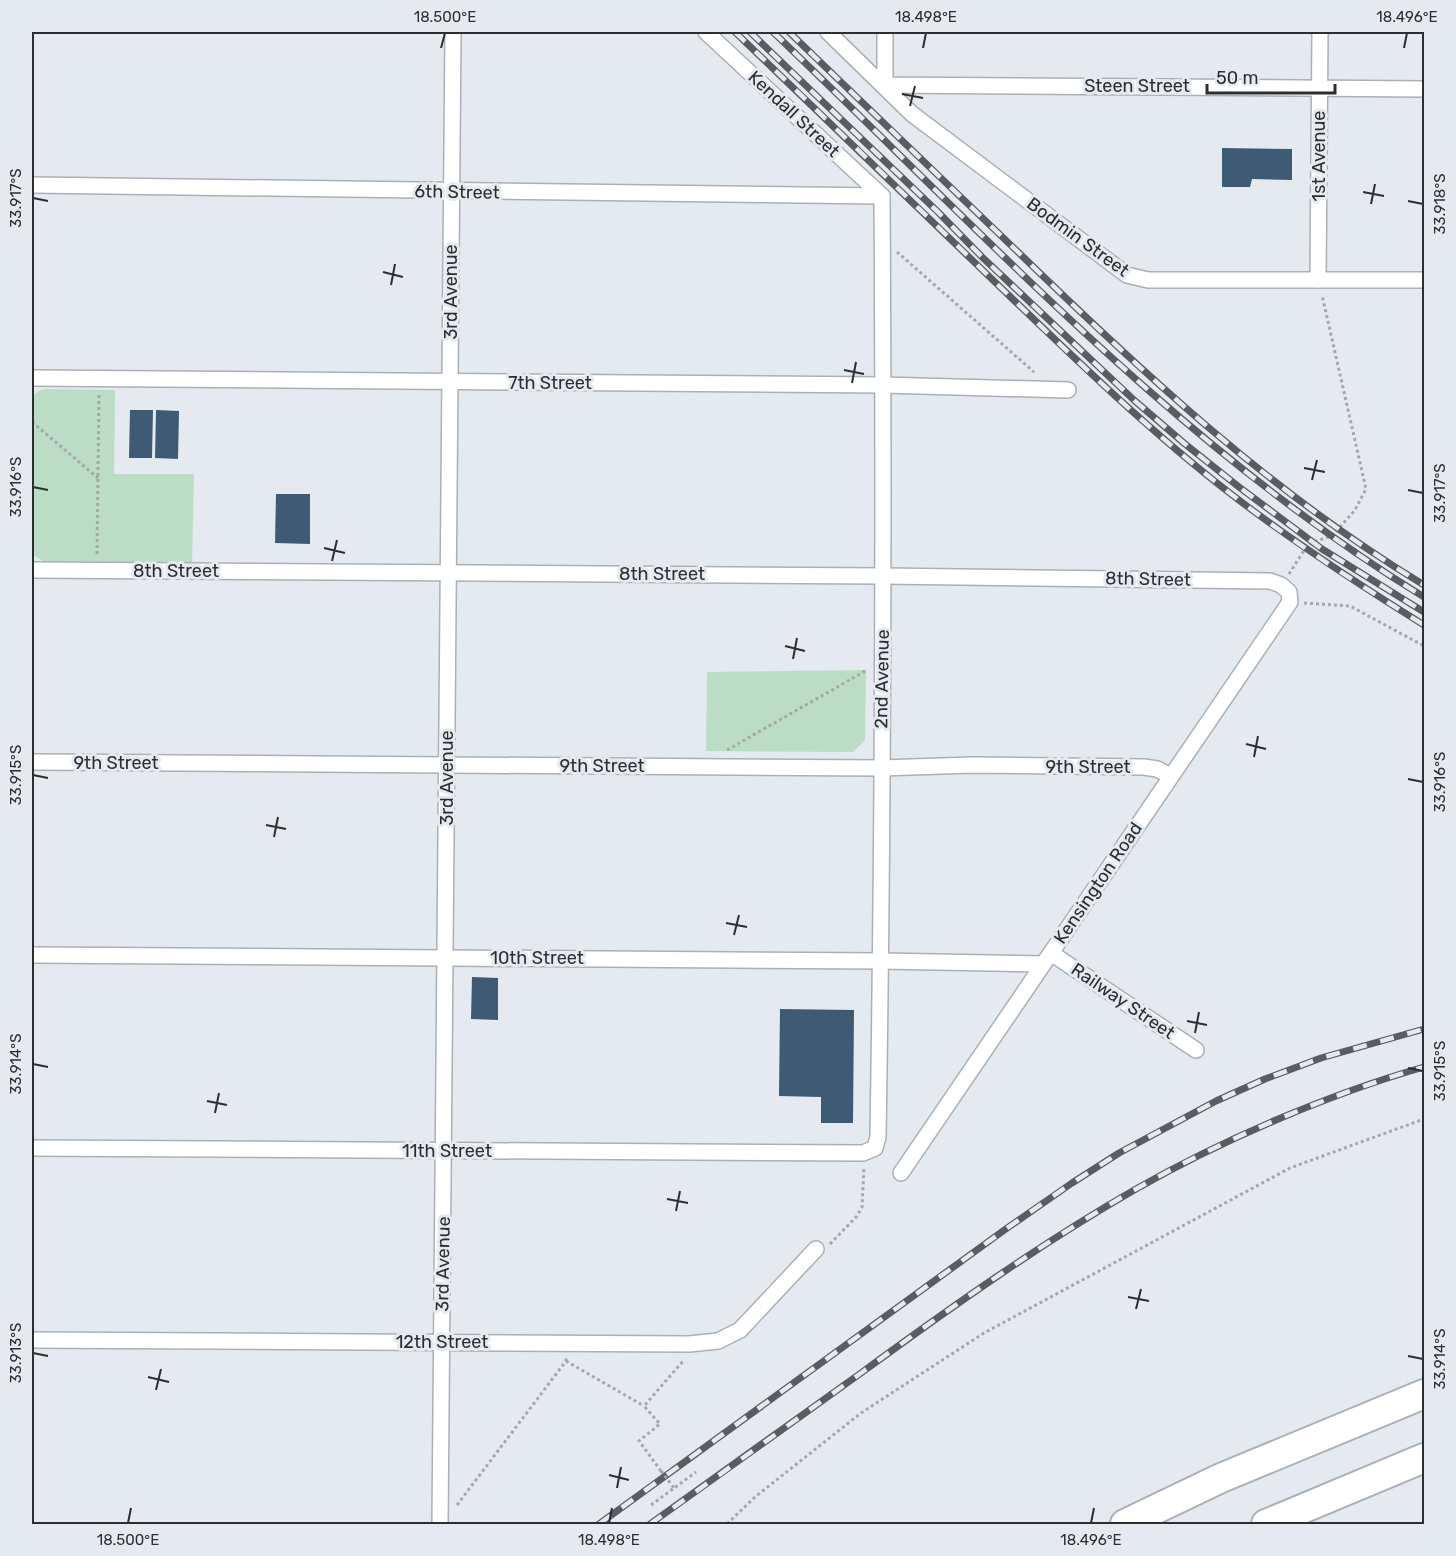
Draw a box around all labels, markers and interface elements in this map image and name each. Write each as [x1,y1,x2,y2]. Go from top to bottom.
text: 18.500°E [414,8,476,26]
text: 18.498°E [895,8,957,26]
text: 18.496°E [1376,8,1438,26]
scale bar [1207,57,1334,95]
street label: Kendall Street [744,66,844,162]
text: 50 m [1216,67,1259,89]
street label: Steen Street [1084,75,1190,97]
street label: 1st Avenue [1308,111,1330,201]
text: 33.917°S [7,168,25,228]
text: 33.918°S [1431,173,1449,235]
street label: 6th Street [414,180,500,204]
street label: Bodmin Street [1023,193,1133,281]
street label: 3rd Avenue [440,244,462,340]
street label: 7th Street [508,372,592,394]
text: 33.916°S [7,457,25,517]
text: 33.917°S [1431,463,1449,523]
street label: 8th Street [133,560,219,582]
street label: 8th Street [619,563,705,585]
street label: 8th Street [1105,567,1191,591]
street label: 2nd Avenue [870,629,894,729]
street label: 3rd Avenue [436,730,458,826]
text: 33.915°S [7,745,25,805]
street label: 9th Street [73,752,159,774]
text: 33.916°S [1431,752,1449,812]
street label: 9th Street [559,755,645,777]
street label: 9th Street [1045,756,1131,778]
street label: Kensington Road [1049,818,1147,948]
street label: 10th Street [490,947,584,969]
street label: Railway Street [1067,958,1179,1044]
text: 33.914°S [7,1034,25,1094]
text: 33.915°S [1431,1041,1449,1101]
street label: 11th Street [402,1140,492,1162]
street label: 3rd Avenue [431,1216,455,1312]
text: 33.913°S [7,1323,25,1383]
text: 33.914°S [1431,1329,1449,1389]
street label: 12th Street [396,1331,488,1353]
text: 18.500°E [97,1531,159,1549]
text: 18.498°E [578,1531,640,1549]
text: 18.496°E [1060,1531,1122,1549]

